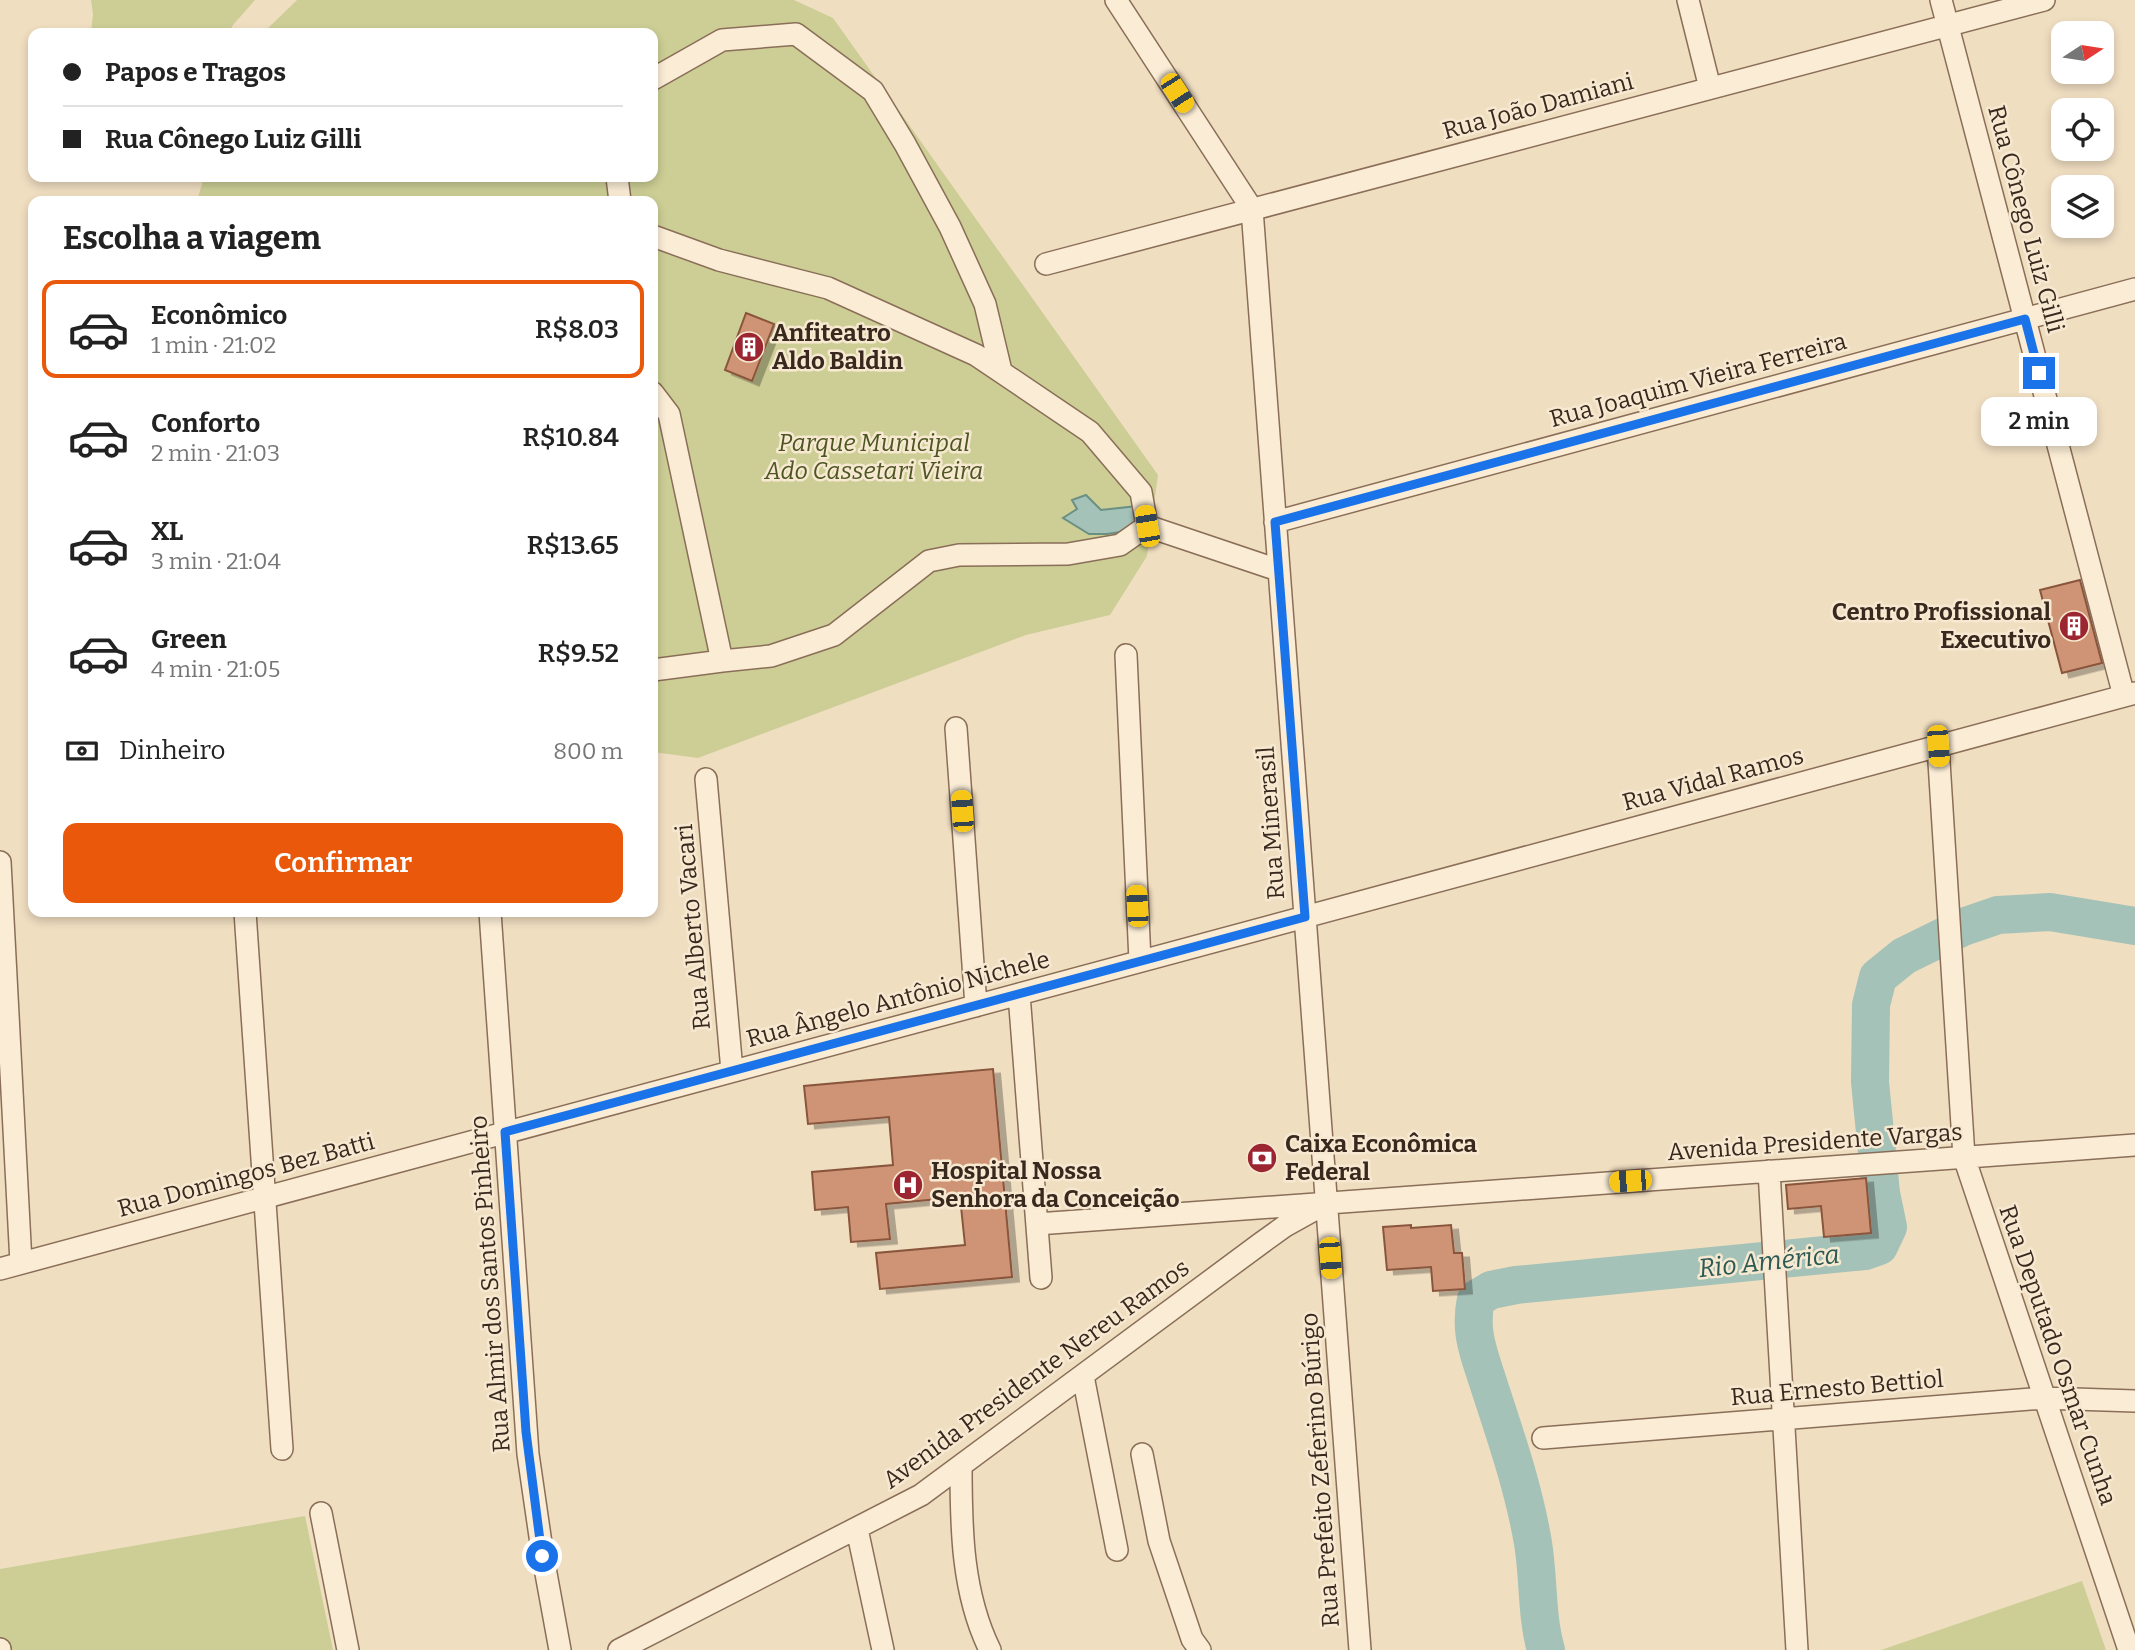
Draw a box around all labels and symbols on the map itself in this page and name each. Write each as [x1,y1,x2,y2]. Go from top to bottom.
north arrow [2051,21,2114,84]
street label: Rua João Damiani [1440,67,1636,145]
car [1157,70,1198,116]
street label: Rua Cônego Luiz Gilli [1982,102,2070,336]
place label: Anfiteatro Aldo Baldin [772,319,903,375]
street label: Rua Joaquim Vieira Ferreira [1546,327,1850,433]
building icon: Anfiteatro Aldo Baldin [732,330,766,364]
route end [2023,357,2055,389]
callout: 2 min [1981,398,2097,446]
park label: Parque Municipal Ado Cassetari Vieira [764,429,983,485]
car [1134,503,1161,549]
place label: Centro Profissional Executivo [1832,598,2052,654]
building icon: Centro Profissional Executivo [2057,609,2091,643]
car [1927,724,1950,768]
street label: Rua Vidal Ramos [1619,741,1807,817]
street label: Rua Minerasil [1252,745,1290,901]
car [951,789,974,833]
street label: Rua Alberto Vacari [670,823,716,1031]
car [1126,884,1149,928]
street label: Rua Ângelo Antônio Nichele [743,945,1053,1053]
street label: Rua Almir dos Santos Pinheiro [464,1115,516,1453]
street label: Avenida Presidente Vargas [1667,1118,1963,1166]
street label: Rua Domingos Bez Batti [115,1127,377,1223]
place label: Caixa Econômica Federal [1285,1130,1477,1186]
bank icon: Caixa Econômica Federal [1245,1141,1279,1175]
place label: Hospital Nossa Senhora da Conceição [931,1157,1180,1213]
hospital icon: Hospital Nossa Senhora da Conceição [891,1168,925,1202]
car [1609,1169,1652,1193]
street label: Rua Deputado Osmar Cunha [1993,1201,2123,1509]
car [1319,1236,1342,1280]
water label: Rio América [1697,1239,1841,1284]
street label: Avenida Presidente Nereu Ramos [878,1254,1194,1494]
street label: Rua Prefeito Zeferino Búrigo [1295,1312,1345,1628]
street label: Rua Ernesto Bettiol [1729,1365,1945,1411]
route start [526,1540,558,1572]

